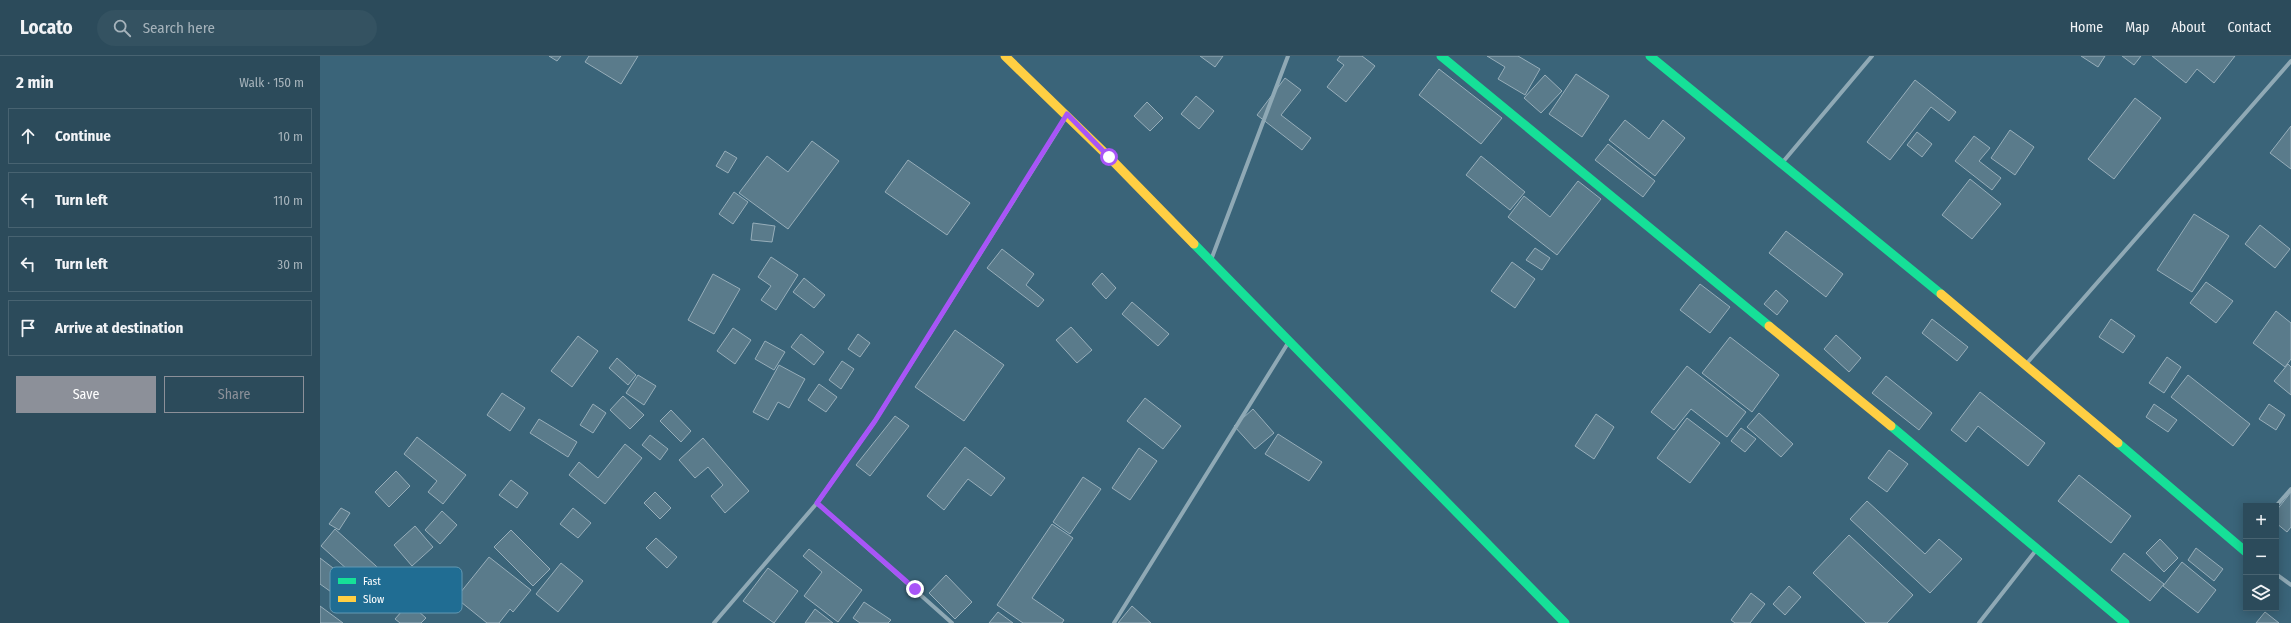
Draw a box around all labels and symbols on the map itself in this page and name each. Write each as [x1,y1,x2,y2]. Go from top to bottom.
route start [1100,148,1118,166]
legend [330,567,462,613]
text: Fast [363,575,381,588]
route end [906,580,924,598]
text: Slow [363,593,384,606]

